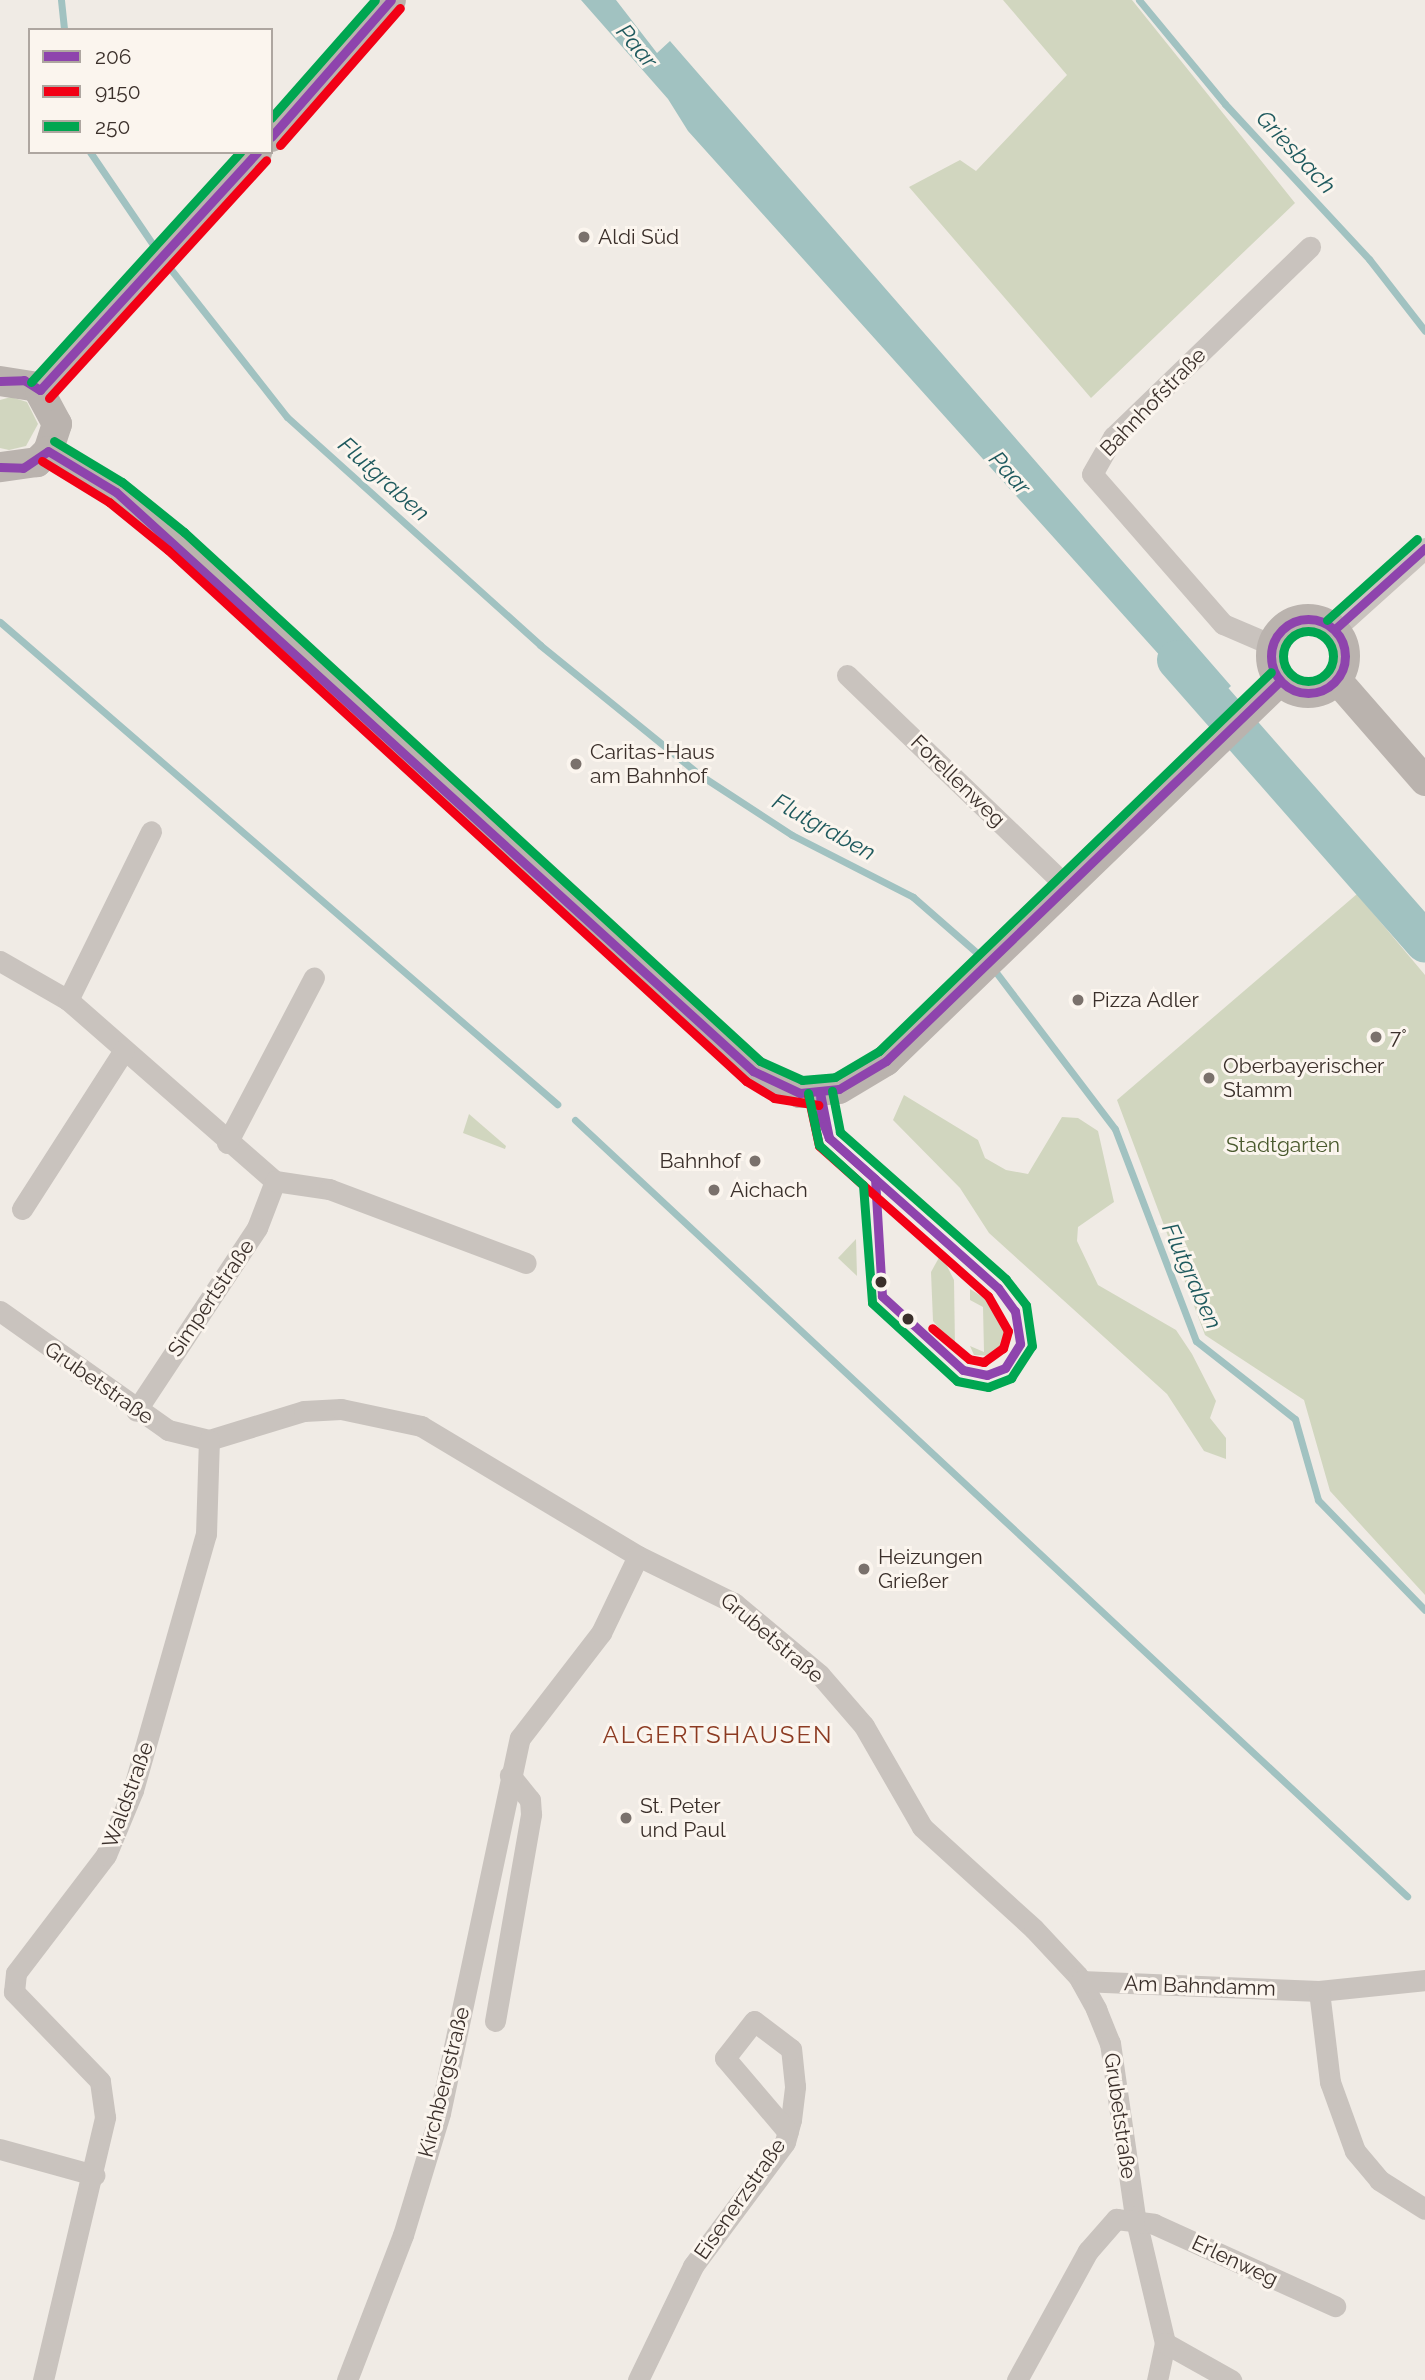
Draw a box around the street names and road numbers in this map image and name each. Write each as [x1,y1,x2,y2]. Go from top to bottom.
street label: Bahnhofstraße [1095,342,1211,462]
street label: Forellenweg [906,730,1010,832]
street label: Simpertstraße [162,1235,260,1361]
street label: Grubetstraße [40,1336,158,1430]
street label: Grubetstraße [715,1588,829,1688]
street label: Waldstraße [97,1739,159,1851]
street label: Am Bahndamm [1124,1971,1276,2001]
street label: Kirchbergstraße [413,2004,475,2160]
street label: Grubetstraße [1099,2051,1141,2181]
street label: Eisenerzstraße [689,2134,791,2264]
street label: Erlenweg [1188,2230,1282,2292]

